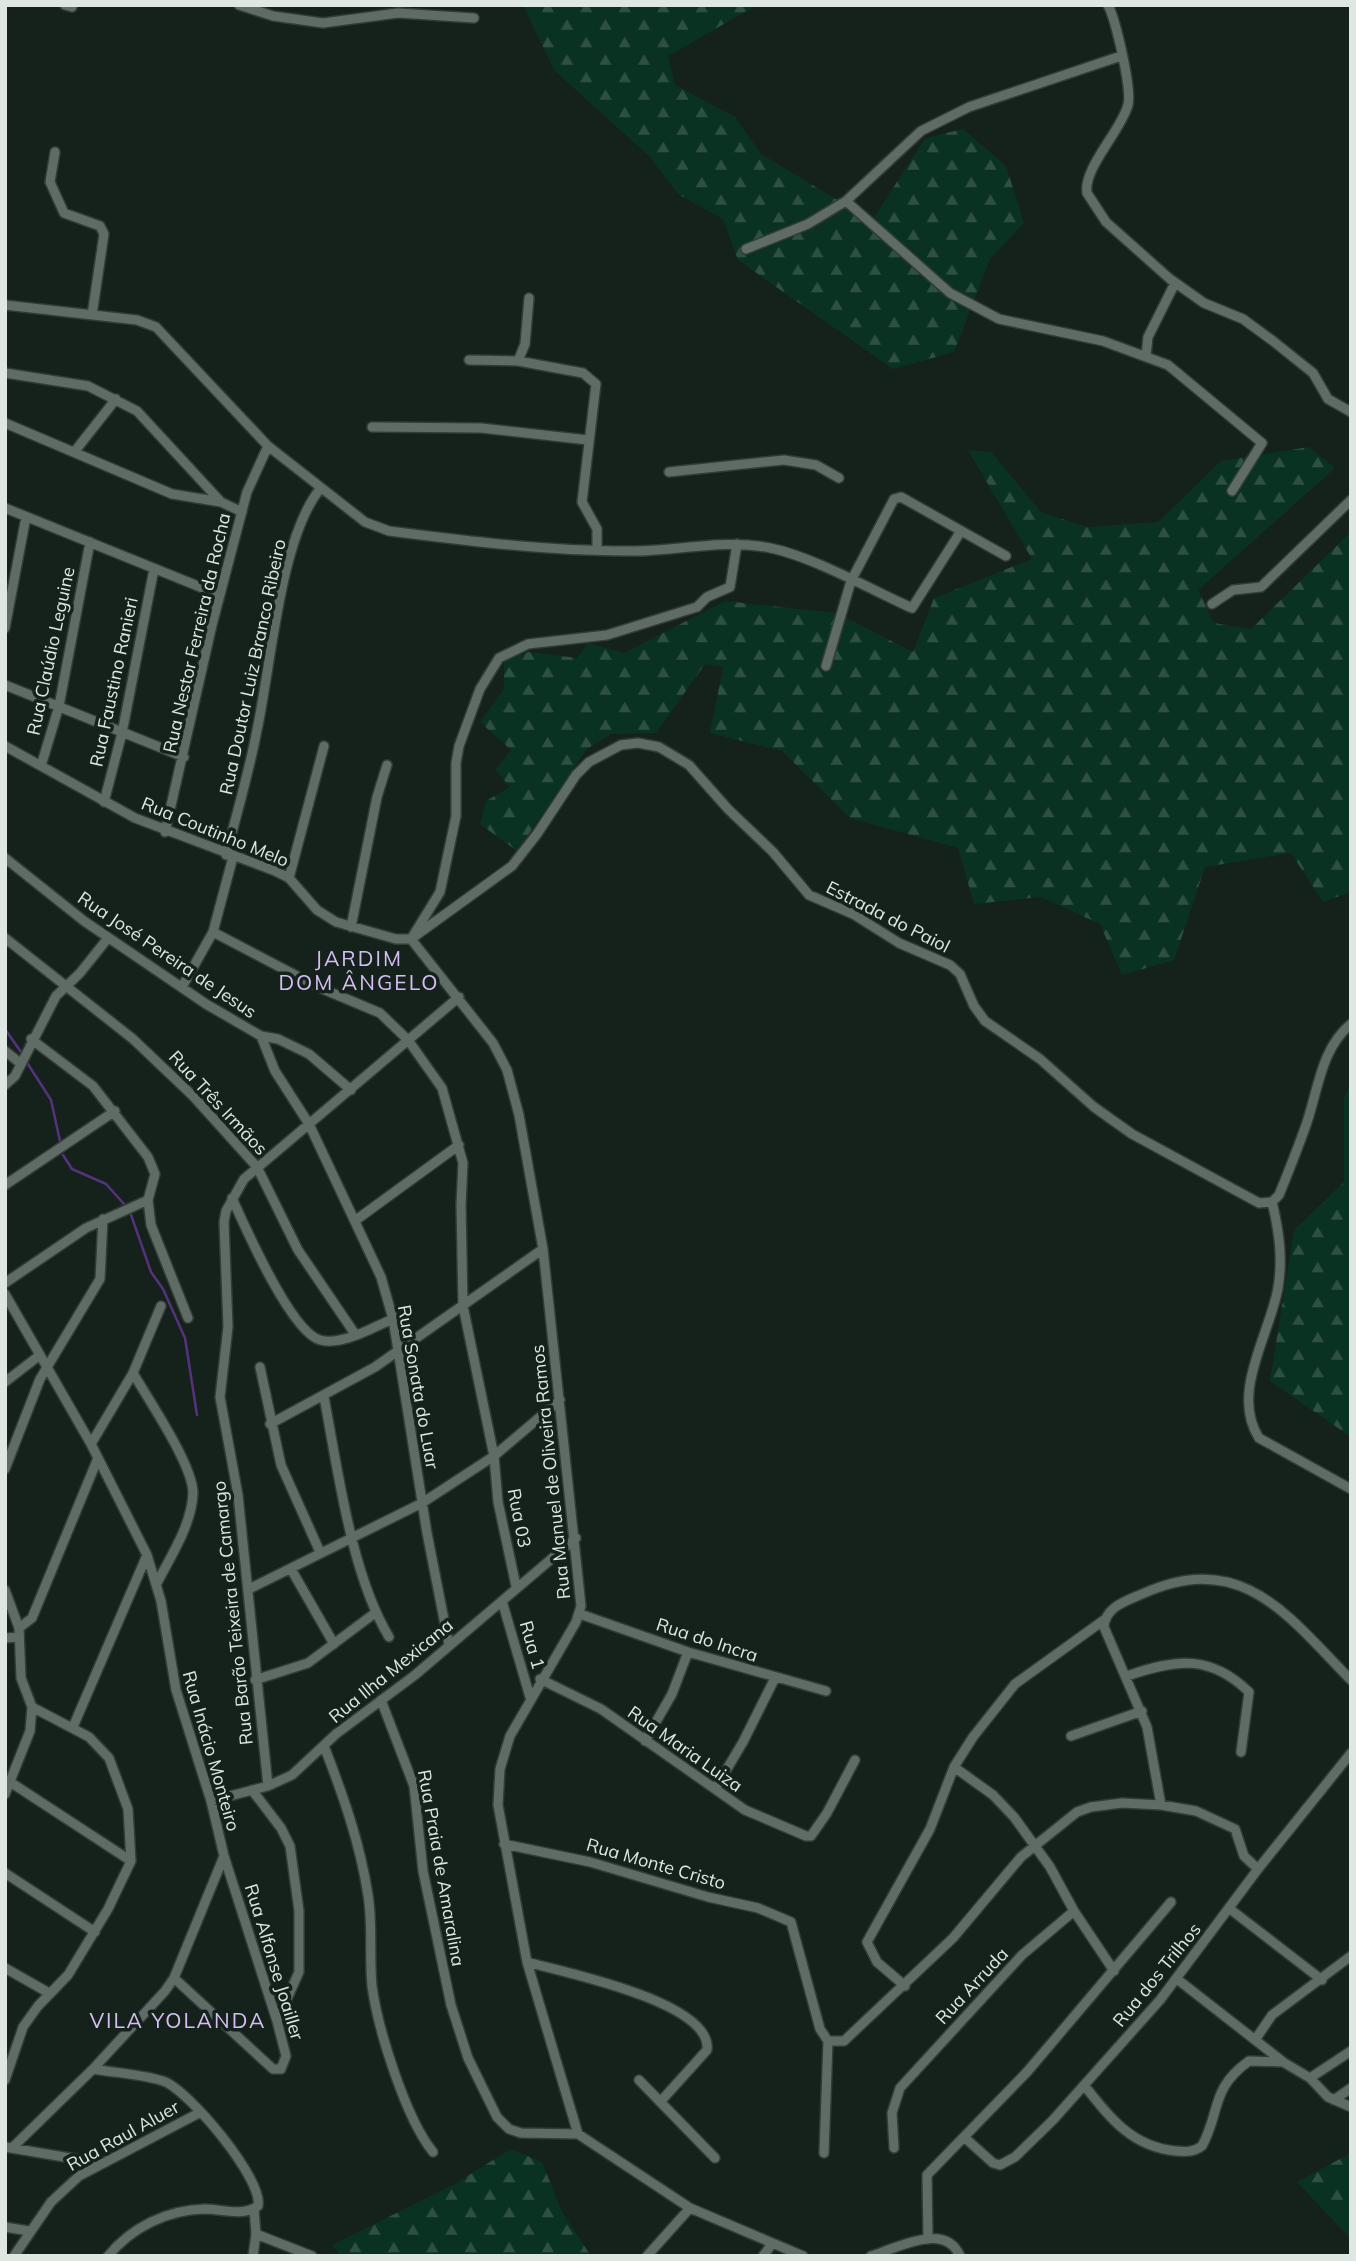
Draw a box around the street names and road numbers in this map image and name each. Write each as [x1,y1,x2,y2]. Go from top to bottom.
street label: Rua Nestor Ferreira da Rocha [158,511,235,755]
street label: Rua Doutor Luiz Branco Ribeiro [214,537,291,797]
street label: Rua Claúdio Leguine [21,565,80,737]
street label: Rua Faustino Ranieri [84,595,143,769]
street label: Rua Coutinho Melo [138,791,292,872]
street label: Estrada do Paiol [822,875,954,958]
street label: Rua José Pereira de Jesus [73,886,261,1023]
street label: Rua Três Irmãos [164,1046,273,1160]
street label: Rua Sonata do Luar [393,1303,444,1471]
street label: Rua Manuel de Oliveira Ramos [526,1344,575,1600]
street label: Rua Barão Teixeira de Camargo [207,1480,258,1746]
street label: Rua 03 [502,1486,536,1550]
street label: Rua do Incra [653,1612,761,1667]
street label: Rua Ilha Mexicana [324,1613,458,1728]
street label: Rua 1 [515,1618,550,1672]
street label: Rua Inácio Monteiro [178,1668,245,1834]
street label: Rua Maria Luiza [623,1700,747,1797]
street label: Rua Praia de Amaralina [413,1768,470,1968]
street label: Rua Monte Cristo [584,1833,728,1894]
street label: Rua Alfonse Joailler [240,1881,309,2043]
street label: Rua dos Trilhos [1108,1918,1206,2031]
street label: Rua Arruda [930,1942,1013,2029]
street label: Rua Raul Aluer [62,2095,183,2176]

